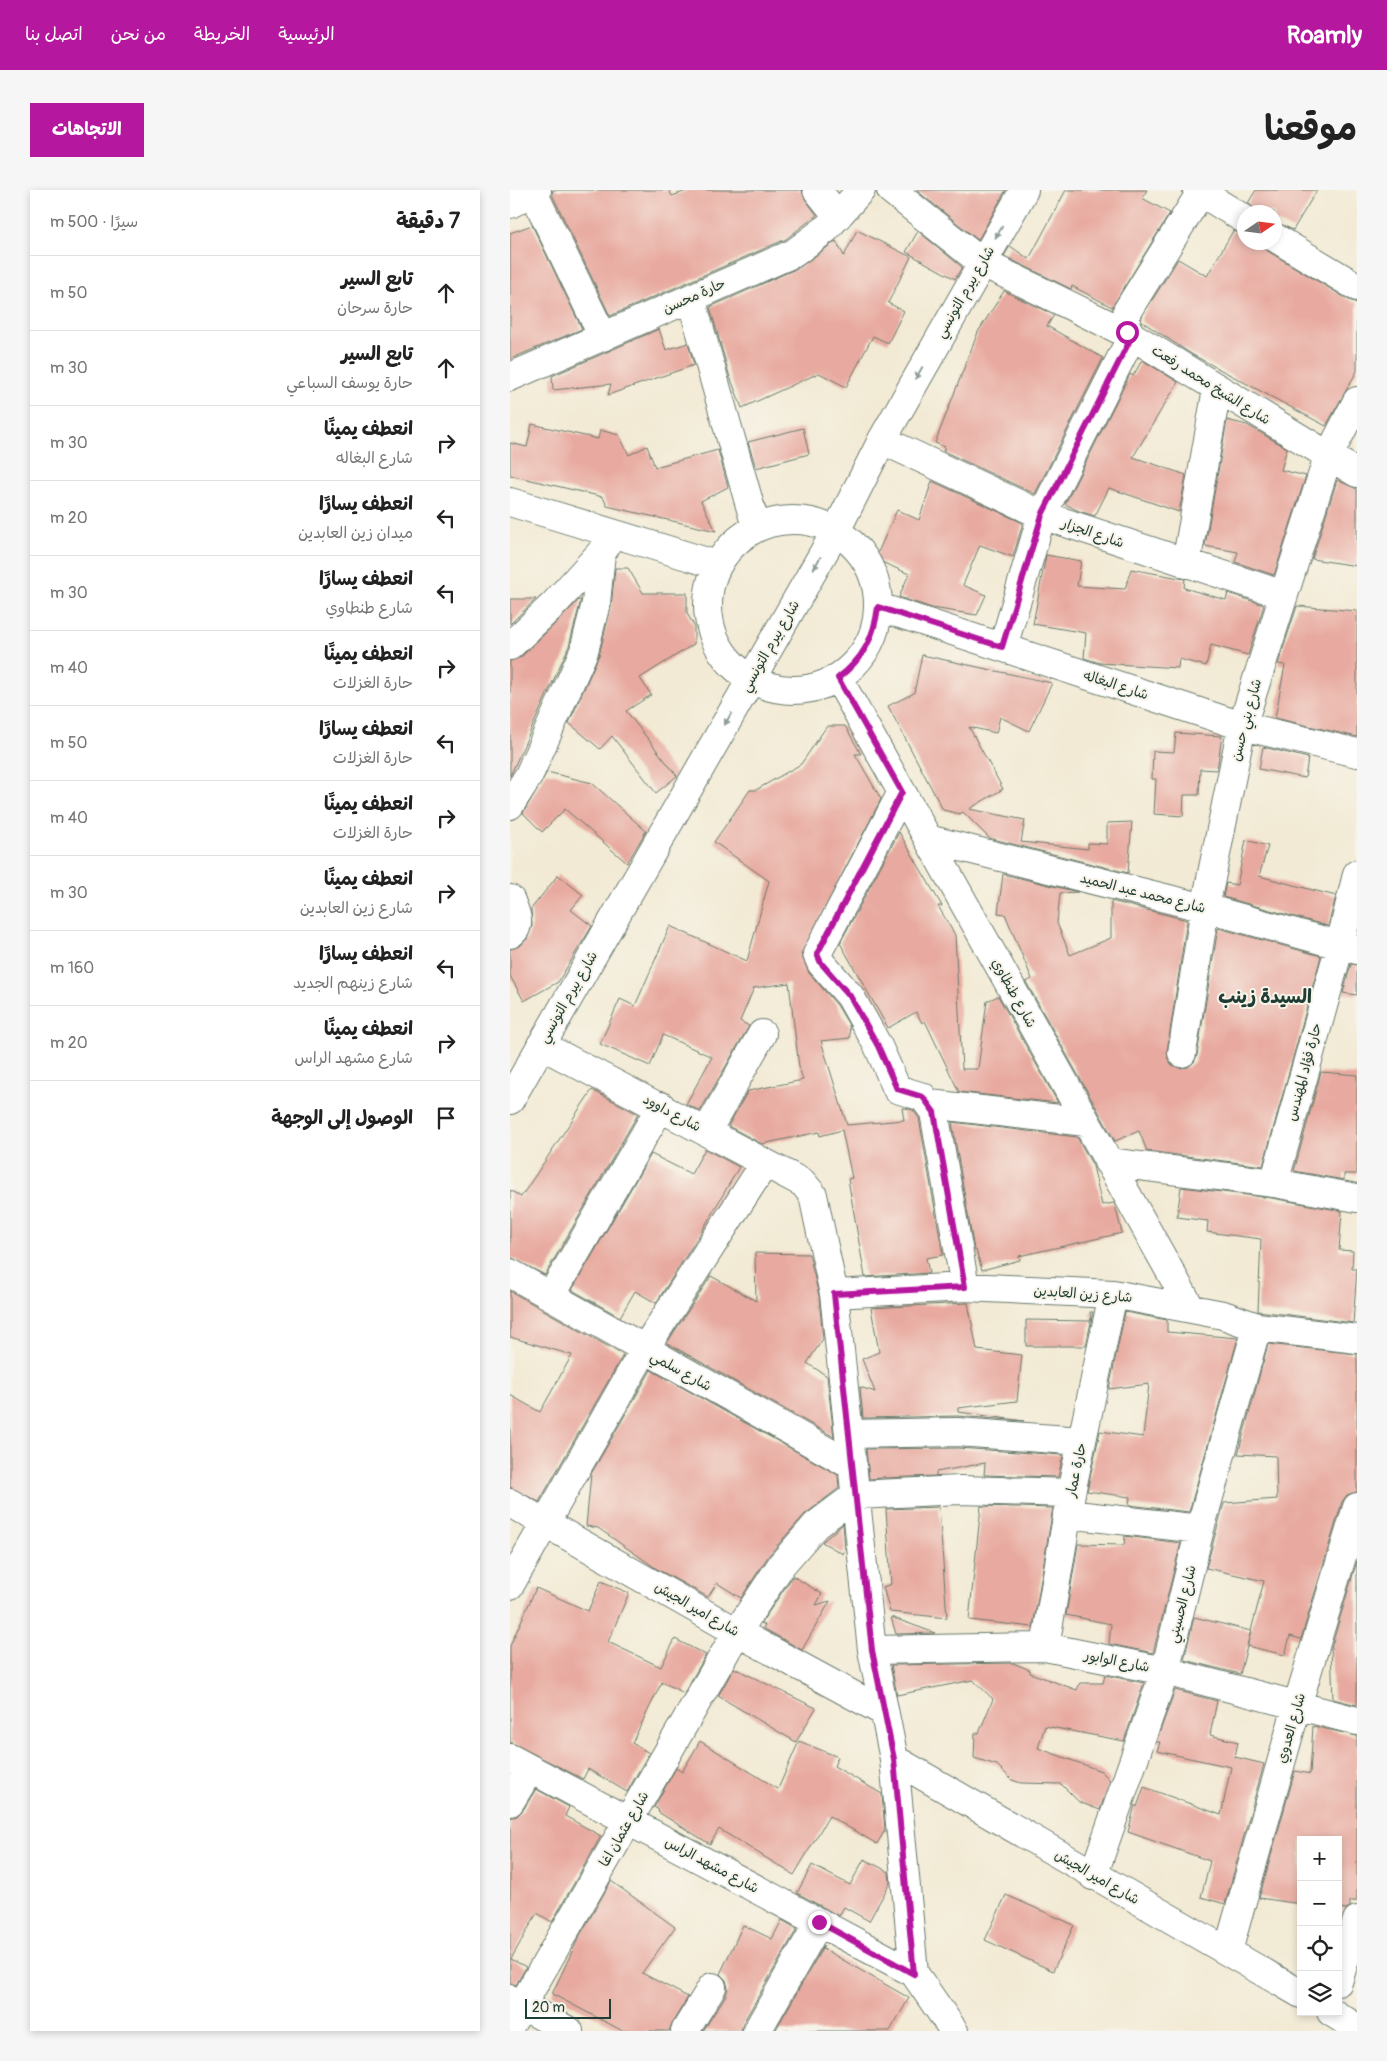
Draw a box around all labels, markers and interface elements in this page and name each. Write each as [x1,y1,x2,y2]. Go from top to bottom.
text: Roamly [1287,21,1362,50]
text: اتصل بنا [25,23,83,46]
text: من نحن [111,23,166,46]
text: الخريطة [194,23,250,46]
text: الرئيسية [278,23,335,46]
button: الاتجاهات [30,103,144,157]
text: موقعنا [1264,107,1357,151]
north arrow [1237,205,1282,250]
text: 7 دقيقة [396,208,460,235]
text: سيرًا · 500 m [50,212,138,232]
one-way arrow [995,225,1004,238]
street label: شارع بيرم التونسي [932,243,1002,343]
text: تابع السير [341,267,413,291]
street label: حارة محسن [660,275,728,317]
icon: ahead [432,279,460,307]
text: 50 m [50,283,87,303]
text: حارة سرحان [337,298,413,318]
route start [1116,321,1139,344]
text: تابع السير [341,342,413,366]
street label: شارع الشيخ محمد رفعت [1148,342,1273,429]
icon: ahead [432,354,460,382]
text: 30 m [50,358,88,378]
one-way arrow [915,366,923,381]
text: حارة يوسف السباعي [286,373,413,393]
text: انعطف يمينًا [324,417,413,441]
icon: right [432,429,460,457]
text: 30 m [50,433,88,453]
text: شارع البغاله [336,448,413,468]
text: انعطف يسارًا [319,492,413,516]
icon: left [432,504,460,532]
text: 20 m [50,508,88,528]
street label: شارع الجزار [1058,514,1126,552]
text: ميدان زين العابدين [298,523,413,543]
one-way arrow [813,556,822,569]
text: انعطف يسارًا [319,567,413,591]
icon: left [432,579,460,607]
text: 30 m [50,583,88,603]
street label: شارع بيرم التونسي [737,597,807,697]
text: شارع طنطاوي [326,598,413,618]
text: انعطف يمينًا [324,642,413,666]
icon: right [432,654,460,682]
text: 40 m [50,658,88,678]
street label: شارع البغاله [1081,667,1151,704]
text: حارة الغزلات [333,673,413,693]
street label: شارع بني حسن [1227,677,1269,764]
one-way arrow [724,712,733,726]
text: انعطف يسارًا [319,717,413,741]
icon: left [432,729,460,757]
text: 50 m [50,733,87,753]
text: حارة الغزلات [333,748,413,768]
text: انعطف يمينًا [324,792,413,816]
icon: right [432,804,460,832]
text: 40 m [50,808,88,828]
text: حارة الغزلات [333,823,413,843]
text: انعطف يمينًا [324,867,413,891]
street label: شارع محمد عبد الحميد [1078,869,1207,918]
icon: right [432,879,460,907]
text: 30 m [50,883,88,903]
text: شارع زين العابدين [300,898,413,918]
text: انعطف يسارًا [319,942,413,966]
street label: شارع بيرم التونسي [535,948,605,1048]
icon: left [432,954,460,982]
street label: شارع طنطاوي [986,955,1040,1032]
text: 160 m [50,958,94,978]
text: شارع زينهم الجديد [293,973,413,993]
district label: السيدة زينب [1218,985,1312,1009]
text: انعطف يمينًا [324,1017,413,1041]
street label: حارة فؤاد المهندس [1283,1021,1325,1123]
icon: right [432,1029,460,1057]
text: 20 m [50,1033,88,1053]
text: شارع مشهد الراس [294,1048,413,1068]
street label: شارع داوود [640,1091,704,1136]
icon: arrive [432,1104,460,1132]
text: الوصول إلى الوجهة [271,1106,413,1130]
street label: شارع زين العابدين [1033,1282,1133,1307]
street label: شارع سلمي [646,1347,714,1398]
street label: حارة عمار [1062,1441,1090,1500]
street label: شارع الحسيني [1164,1563,1204,1646]
street label: شارع امير الجيش [651,1578,742,1641]
street label: شارع الوابور [1082,1646,1151,1677]
street label: شارع العدوي [1273,1691,1311,1766]
street label: شارع عثمان اغا [596,1788,653,1870]
street label: شارع مشهد الراس [662,1833,762,1898]
map controls [1297,1836,1342,2016]
button: + [1297,1836,1342,1881]
street label: شارع امير الجيش [1051,1846,1142,1909]
button: − [1297,1881,1342,1926]
route end [808,1911,831,1934]
button: locate [1297,1926,1342,1971]
button: layers [1297,1971,1342,2016]
scale bar [525,1996,611,2019]
text: 20 m [532,1999,565,2016]

